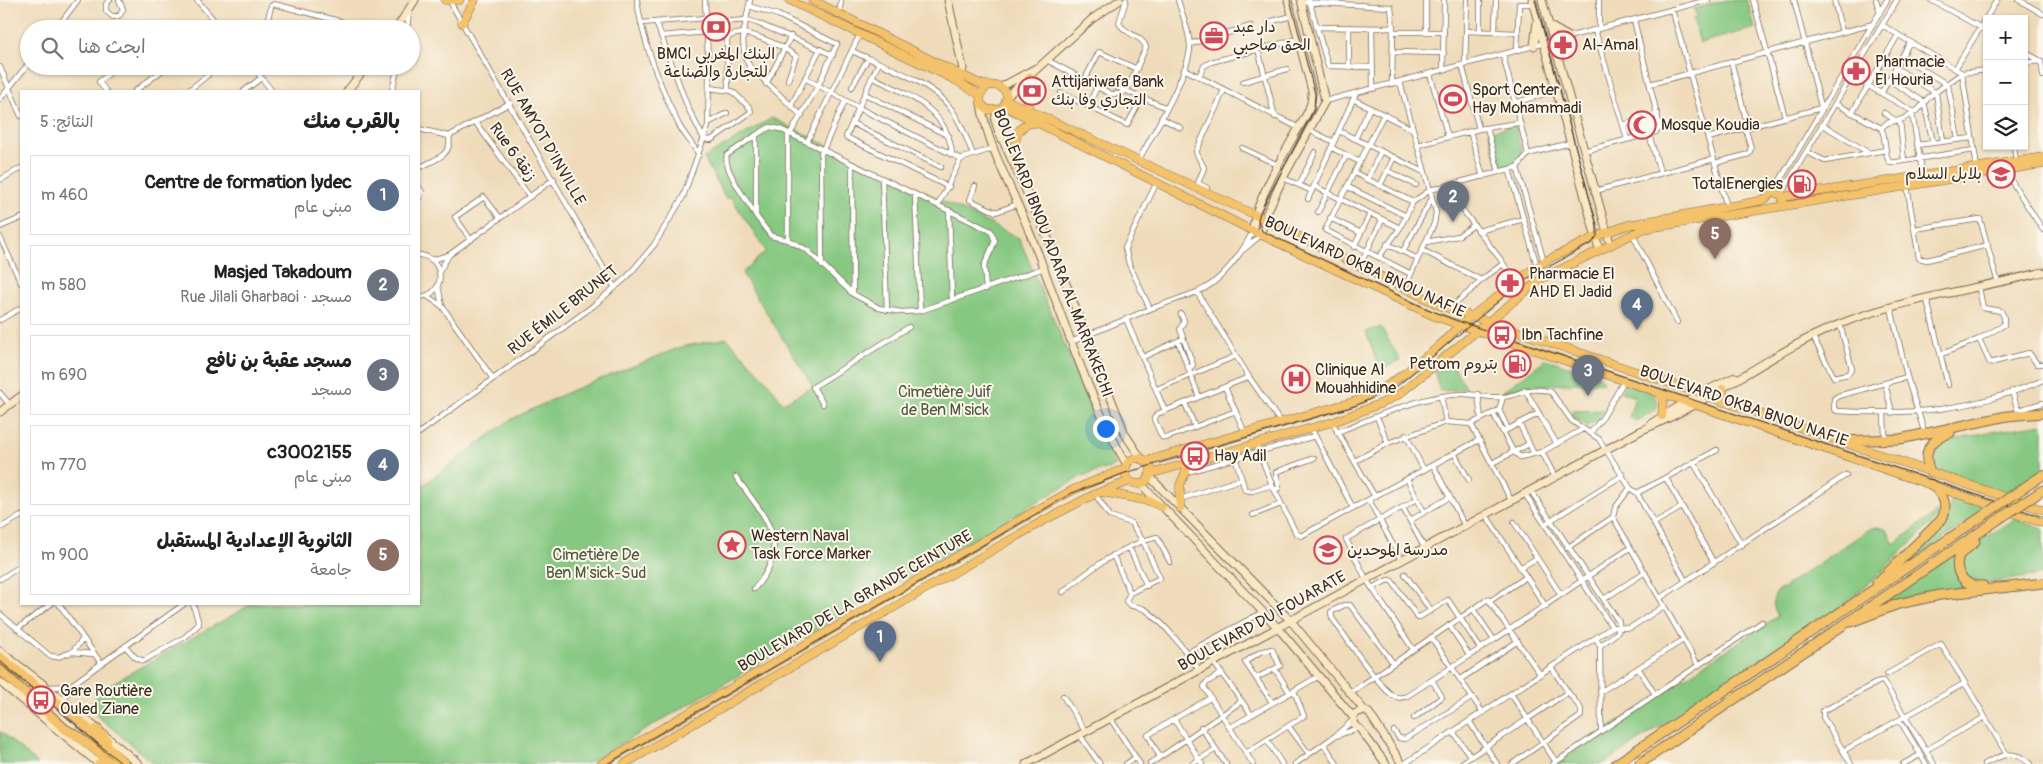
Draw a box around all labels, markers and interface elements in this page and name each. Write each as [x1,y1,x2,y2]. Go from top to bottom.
bank icon: BMCI البنك المغربي للتجارة والصناعة [701,12,731,42]
map controls [1983,15,2028,150]
button: + [1983,15,2028,60]
place label: دار عبد الحق صاحبي [1233,17,1311,59]
search box [20,20,420,75]
office icon: دار عبد الحق صاحبي [1199,21,1229,51]
pharmacy icon: Al-Amal [1548,30,1578,60]
icon: search [38,34,66,62]
text: ابحث هنا [78,35,146,59]
place label: Al-Amal [1582,35,1639,55]
place label: BMCI البنك المغربي للتجارة والصناعة [657,44,775,82]
place label: Pharmacie El Houria [1875,52,1945,90]
pharmacy icon: Pharmacie El Houria [1841,56,1871,86]
button: − [1983,60,2028,105]
street label: RUE AMYOT D'INVILLE [496,65,590,209]
place label: Attijariwafa Bank التجاري وفا بنك [1051,72,1164,111]
bank icon: Attijariwafa Bank التجاري وفا بنك [1017,76,1047,106]
place label: Sport Center Hay Mohammadi [1472,80,1582,118]
sports icon: Sport Center Hay Mohammadi [1438,84,1468,114]
button: layers [1983,105,2028,150]
street label: BOULEVARD IBNOU ADARA AL MARRAKECHI [989,106,1117,400]
text: بالقرب منك [303,108,400,135]
mosque icon: Mosque Koudia [1627,110,1657,140]
text: النتائج: 5 [40,112,93,132]
place label: Mosque Koudia [1661,115,1760,135]
street label: Rue 6 زنقة [485,119,541,185]
school or university icon: بلابل السلام [1986,159,2016,189]
place label: بلابل السلام [1905,164,1982,186]
fuel station icon: TotalEnergies [1787,169,1817,199]
text: Centre de formation lydec [144,170,352,194]
place label: TotalEnergies [1692,174,1783,194]
pin: 2 [1437,181,1469,222]
text: 460 m [41,185,88,205]
text: 1 [380,185,386,205]
text: مبنى عام [294,197,352,217]
street label: BOULEVARD OKBA BNOU NAFIE [1261,212,1469,322]
pin: 5 [1699,218,1731,259]
text: Masjed Takadoum [214,260,352,284]
street label: RUE ÉMILE BRUNET [504,261,622,359]
place label: Pharmacie El AHD El Jadid [1529,264,1615,302]
pharmacy icon: Pharmacie El AHD El Jadid [1495,268,1525,298]
text: 580 m [41,275,86,295]
text: 2 [379,275,387,295]
text: مسجد · Rue Jilali Gharbaoi [180,287,352,307]
pin: 4 [1621,289,1653,330]
bus stop icon: Ibn Tachfine [1487,320,1517,350]
place label: Ibn Tachfine [1521,325,1603,345]
text: مسجد عقبة بن نافع [205,349,352,373]
fuel station icon: Petrom بتروم [1502,349,1532,379]
place label: Petrom بتروم [1409,354,1498,376]
pin: 3 [1572,355,1604,396]
place label: Clinique Al Mouahhidine [1315,360,1396,398]
street label: BOULEVARD OKBA BNOU NAFIE [1637,361,1851,451]
hospital icon: Clinique Al Mouahhidine [1281,364,1311,394]
text: 690 m [41,365,87,385]
text: 3 [379,365,387,385]
text: مسجد [311,380,352,400]
park label: Cimetière Juif de Ben M'sick [898,382,993,420]
your location [1093,416,1119,442]
text: c3002155 [267,440,352,464]
bus stop icon: Hay Adil [1180,441,1210,471]
place label: Hay Adil [1214,446,1267,466]
text: 770 m [41,455,87,475]
text: 4 [378,455,388,475]
text: مبنى عام [294,467,352,487]
street label: BOULEVARD DE LA GRANDE CEINTURE [734,526,976,676]
place label: Western Naval Task Force Marker [751,526,872,564]
text: الثانوية الإعدادية المستقبل [156,529,352,553]
place icon: Western Naval Task Force Marker [717,530,747,560]
school or university icon: مدرسة الموحدين [1313,535,1343,565]
place label: مدرسة الموحدين [1347,540,1448,560]
text: 900 m [41,545,89,565]
text: 5 [379,545,387,565]
park label: Cimetière De Ben M'sick-Sud [546,545,646,583]
text: جامعة [310,560,352,580]
street label: BOULEVARD DU FOUARATE [1174,566,1350,676]
pin: 1 [864,621,896,662]
place label: Gare Routière Ouled Ziane [60,681,152,719]
bus stop icon: Gare Routière Ouled Ziane [26,685,56,715]

